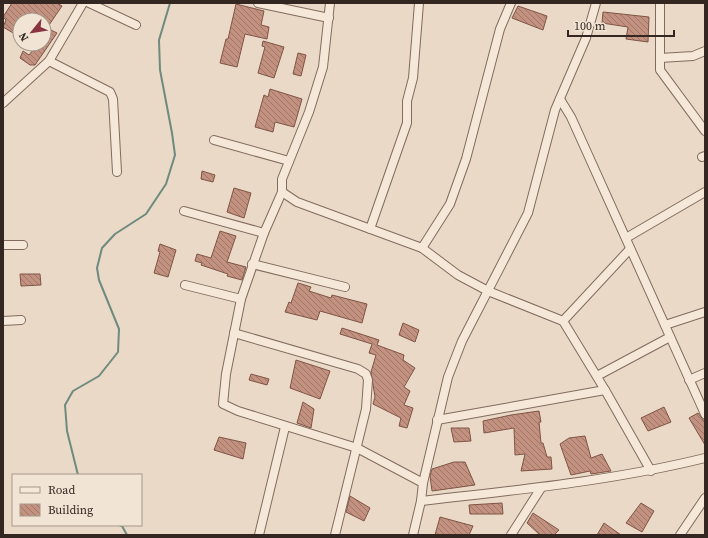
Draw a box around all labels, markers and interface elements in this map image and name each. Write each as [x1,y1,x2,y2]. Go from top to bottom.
north arrow [12,12,52,52]
scale bar [568,12,674,38]
text: 100 m [574,18,606,34]
text: N [15,30,32,44]
legend [12,474,142,526]
text: Road [48,482,75,498]
text: Building [48,502,93,518]

